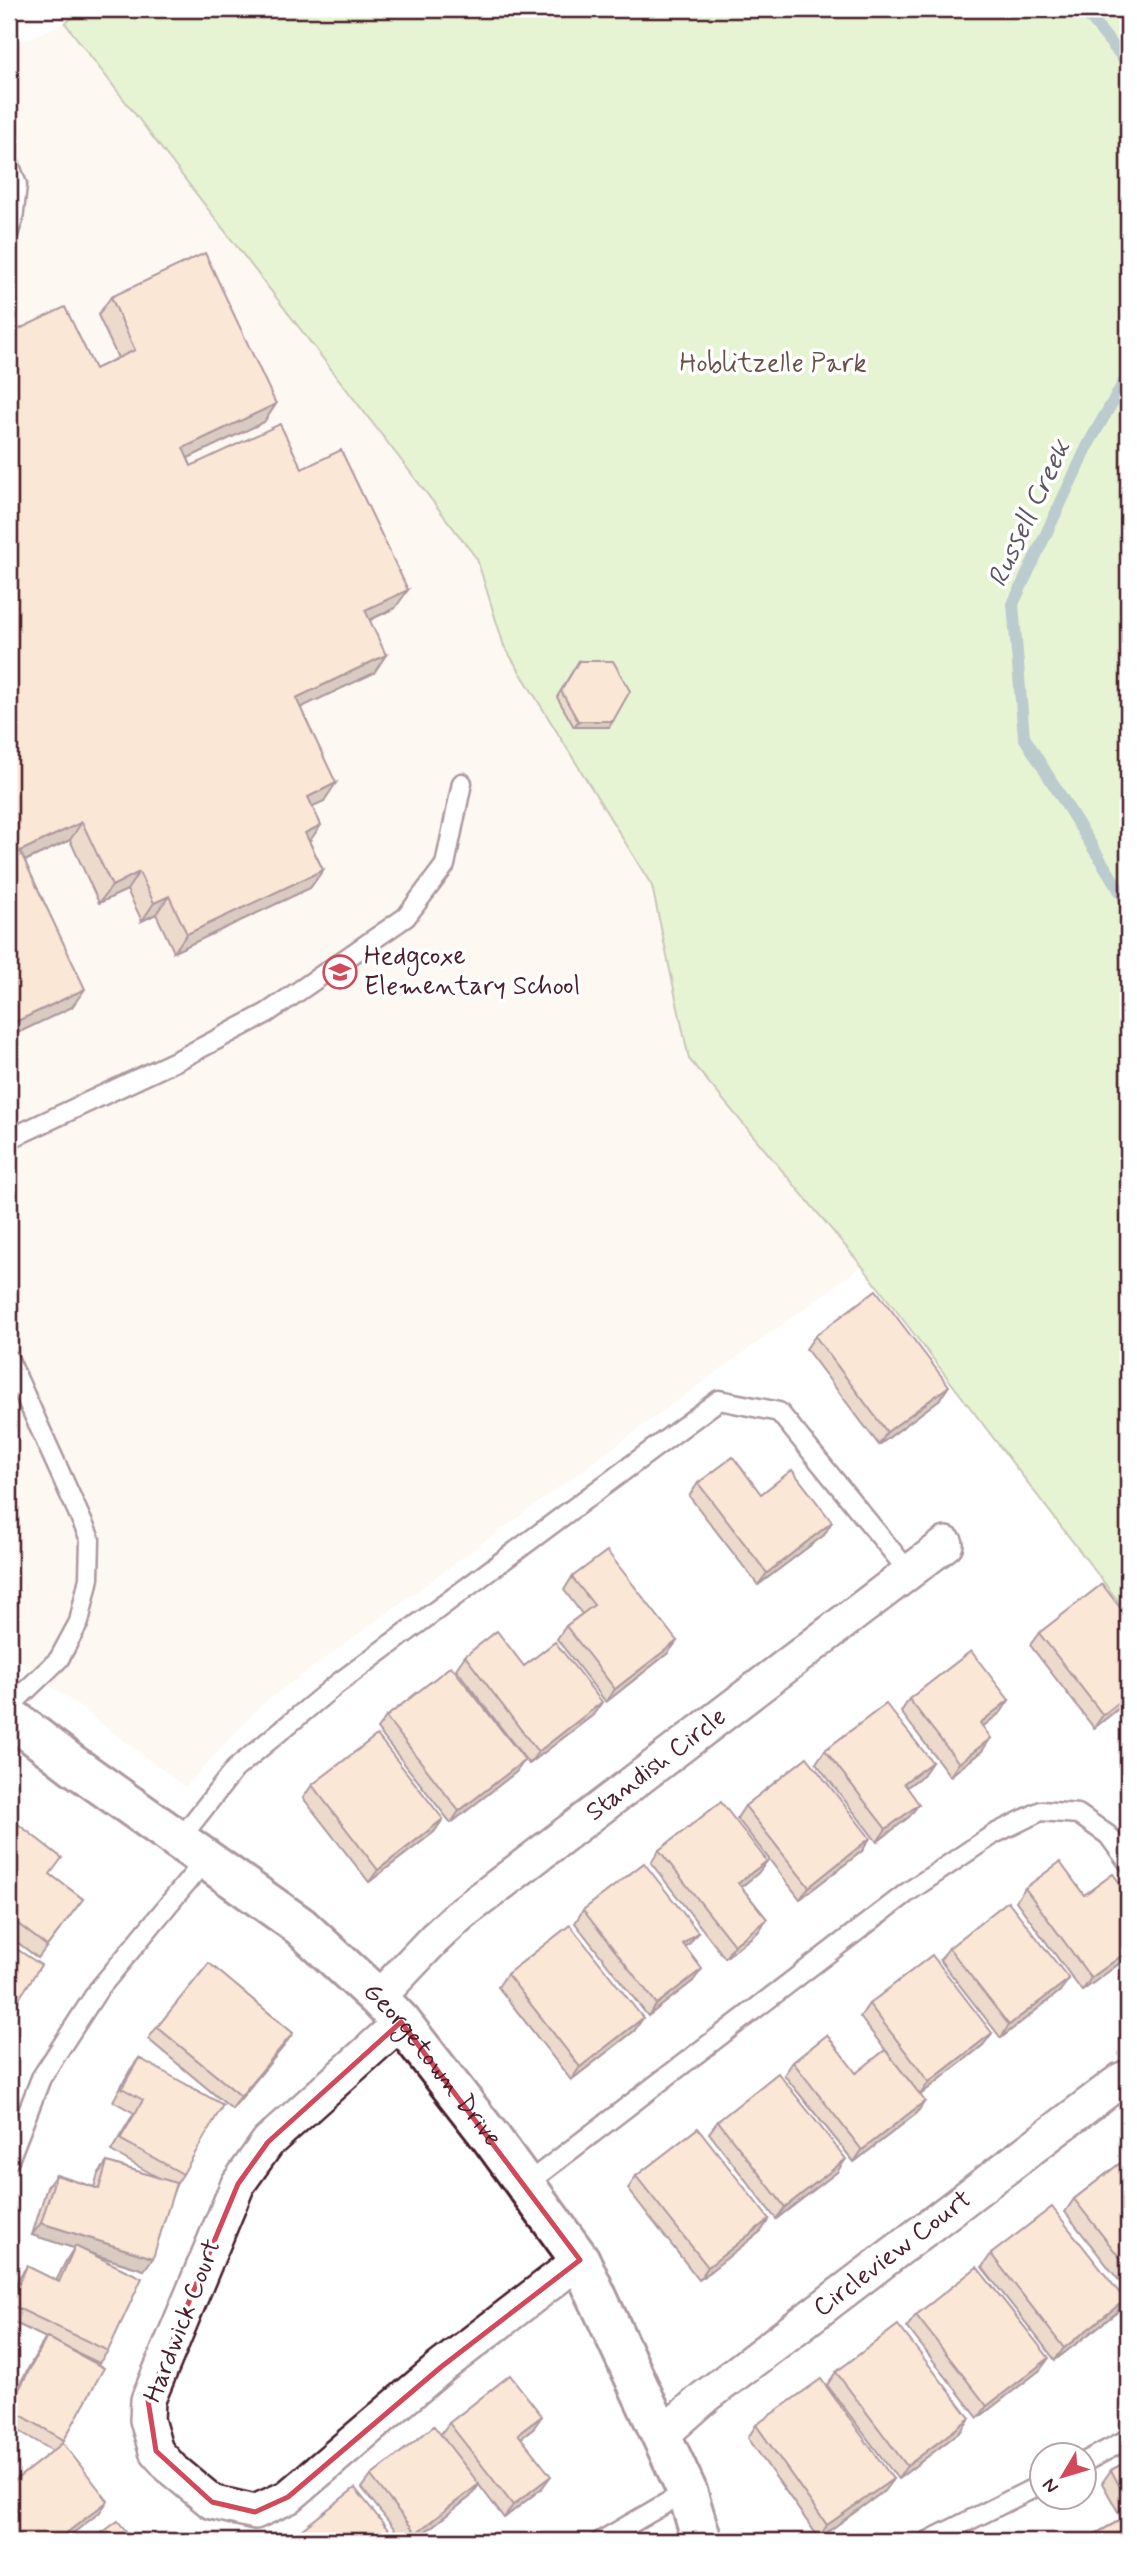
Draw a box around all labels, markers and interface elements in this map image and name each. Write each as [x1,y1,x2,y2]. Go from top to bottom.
park label: Hoblitzelle Park [679,347,867,381]
water label: Russell Creek [980,433,1081,593]
place label: Hedgcoxe Elementary School [364,940,580,1004]
school or university icon: Hedgcoxe Elementary School [321,953,359,991]
street label: Standish Circle [579,1700,734,1830]
street label: Georgetown Drive [355,1975,509,2154]
street label: Circleview Court [807,2183,979,2325]
street label: Hardwick Court [136,2234,230,2408]
north arrow [1028,2442,1098,2512]
text: N [1037,2473,1065,2498]

